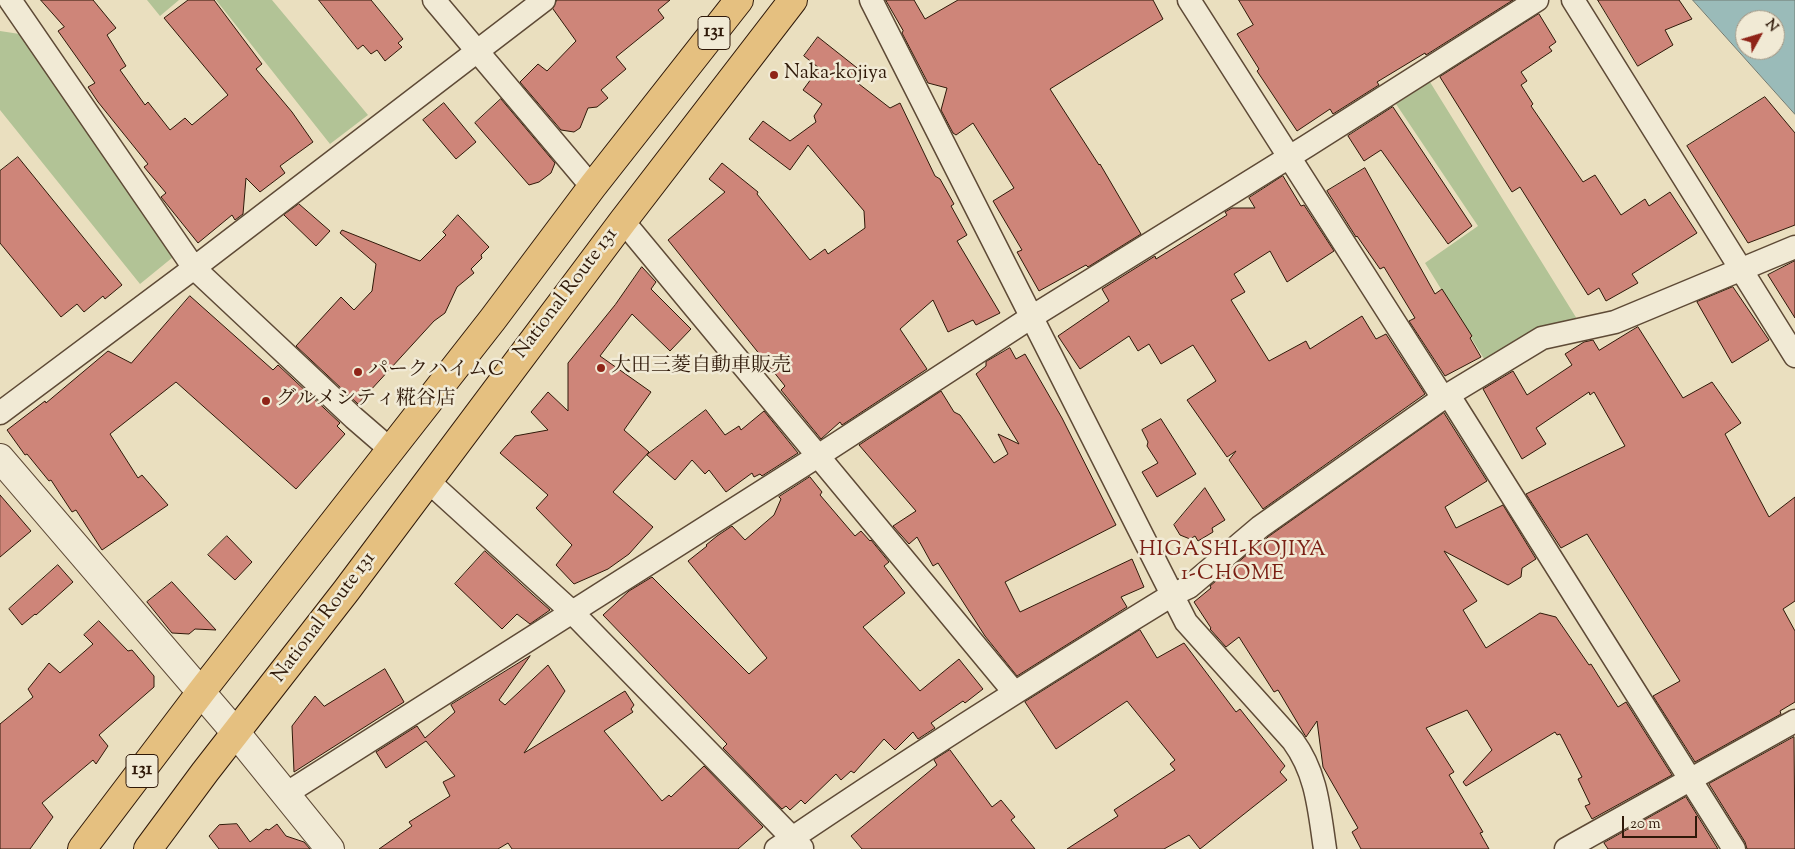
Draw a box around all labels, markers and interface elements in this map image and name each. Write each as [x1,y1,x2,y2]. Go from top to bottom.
north arrow [1735,10,1785,60]
road number: 131 [698,16,730,49]
text: N [1760,16,1782,37]
place label: Naka-kojiya [784,63,887,87]
marker: Naka-kojiya [768,69,780,81]
street label: National Route 131 [510,224,624,364]
place label: 大田三菱自動車販売 [611,356,791,380]
place label: パークハイムC [368,360,504,384]
marker: 大田三菱自動車販売 [595,362,607,374]
marker: パークハイムC [352,366,364,378]
place label: グルメシティ糀谷店 [276,389,456,413]
marker: グルメシティ糀谷店 [260,395,272,407]
district label: HIGASHI-KOJIYA 1-CHOME [1137,538,1329,588]
street label: National Route 131 [268,548,382,688]
road number: 131 [126,754,158,788]
scale bar [1625,806,1700,838]
text: 20 m [1630,814,1661,835]

